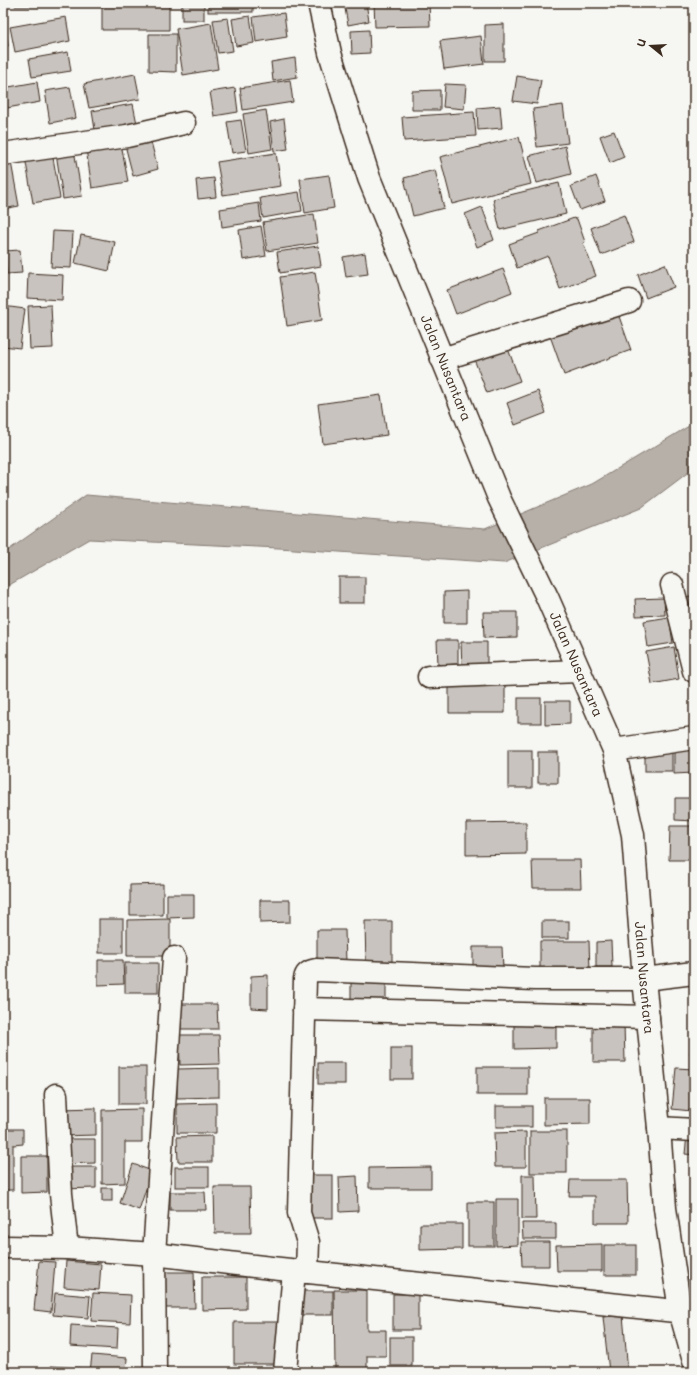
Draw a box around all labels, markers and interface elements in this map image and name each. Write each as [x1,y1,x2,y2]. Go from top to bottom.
north arrow [631,26,671,66]
text: U [633,37,649,49]
street label: Jalan Nusantara [417,312,477,423]
street label: Jalan Nusantara [546,609,608,720]
street label: Jalan Nusantara [631,921,659,1035]

